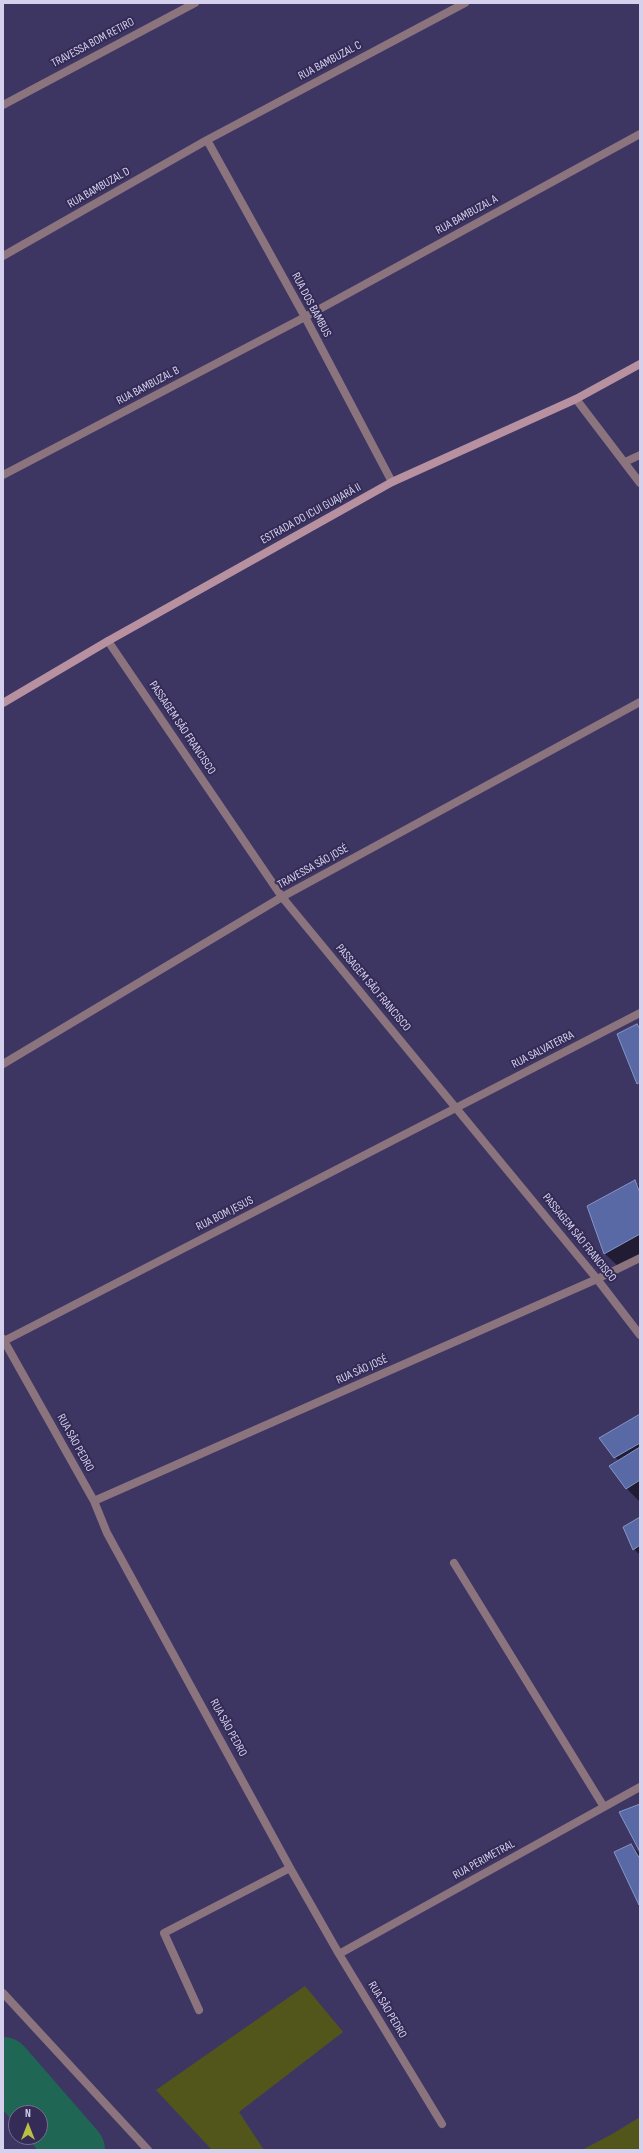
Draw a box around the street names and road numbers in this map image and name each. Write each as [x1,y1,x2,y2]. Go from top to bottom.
street label: TRAVESSA BOM RETIRO [49,15,137,71]
street label: RUA BAMBUZAL C [296,38,364,84]
street label: RUA BAMBUZAL D [65,164,133,212]
street label: RUA BAMBUZAL A [433,192,501,238]
street label: RUA DOS BAMBUS [288,270,334,340]
street label: RUA BAMBUZAL B [114,363,182,409]
street label: ESTRADA DO ICUI GUAJARÁ II [258,480,364,548]
street label: PASSAGEM SÃO FRANCISCO [145,679,219,777]
street label: TRAVESSA SÃO JOSÉ [275,842,351,892]
street label: PASSAGEM SÃO FRANCISCO [332,941,414,1035]
street label: RUA SALVATERRA [509,1028,577,1072]
street label: PASSAGEM SÃO FRANCISCO [539,1191,619,1285]
street label: RUA BOM JESUS [194,1193,256,1235]
street label: RUA SÃO JOSÉ [334,1352,390,1388]
street label: RUA SÃO PEDRO [53,1412,97,1474]
street label: RUA SÃO PEDRO [206,1697,250,1759]
street label: RUA PERIMETRAL [451,1837,517,1883]
street label: RUA SÃO PEDRO [364,1979,410,2041]

